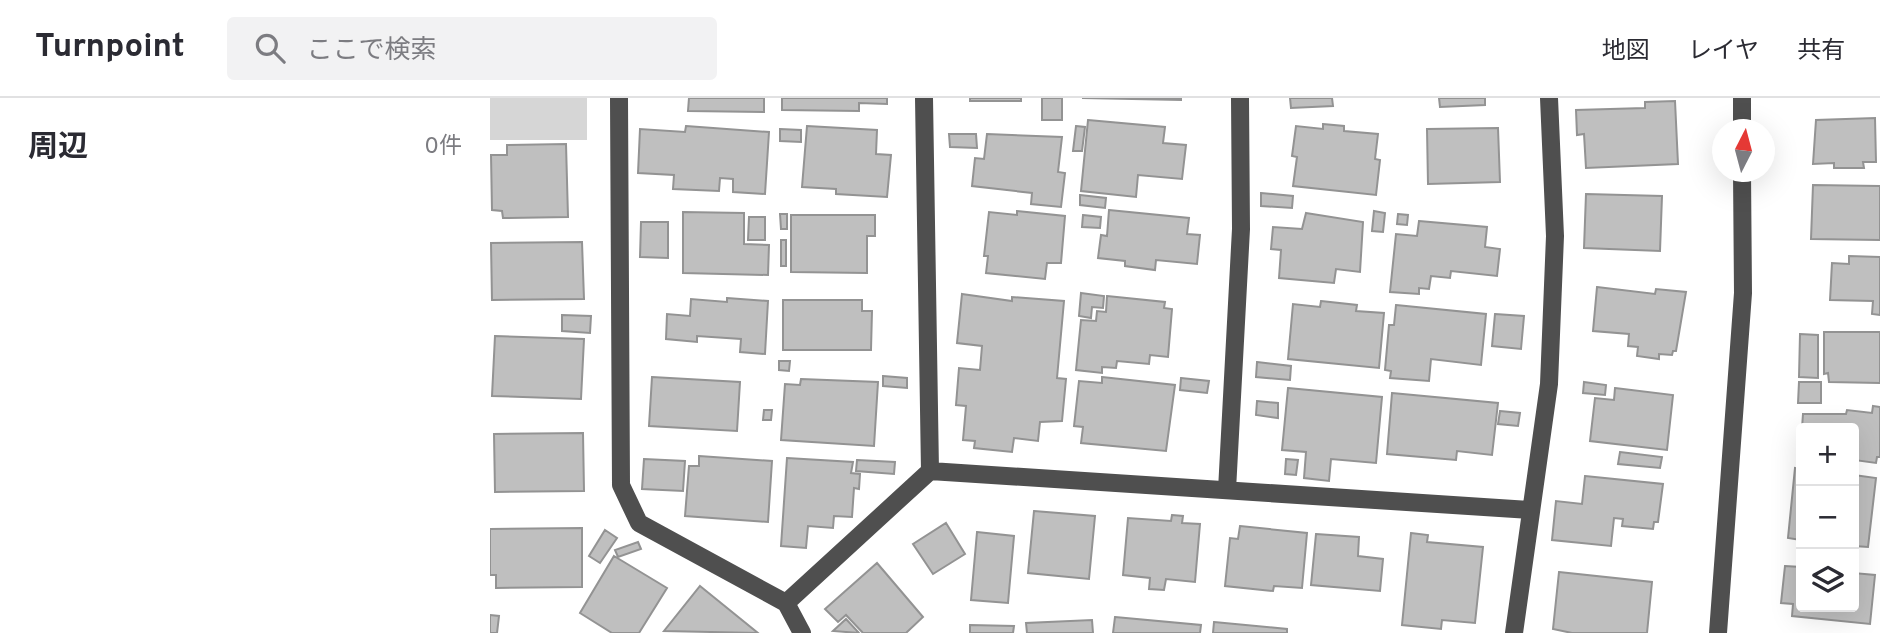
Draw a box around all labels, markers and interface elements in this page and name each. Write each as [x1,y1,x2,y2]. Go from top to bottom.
search box [227,17,717,80]
text: Turnpoint [35,27,185,69]
icon: search [251,29,289,67]
text: ここで検索 [307,35,437,68]
text: 地図 [1602,37,1650,67]
text: レイヤ [1688,37,1759,67]
text: 共有 [1797,37,1845,67]
north arrow [1712,119,1775,182]
text: 周辺 [28,130,88,167]
text: 0件 [424,133,462,162]
map controls [1796,423,1859,612]
button: + [1796,423,1859,486]
button: − [1796,486,1859,549]
button: layers [1796,549,1859,612]

